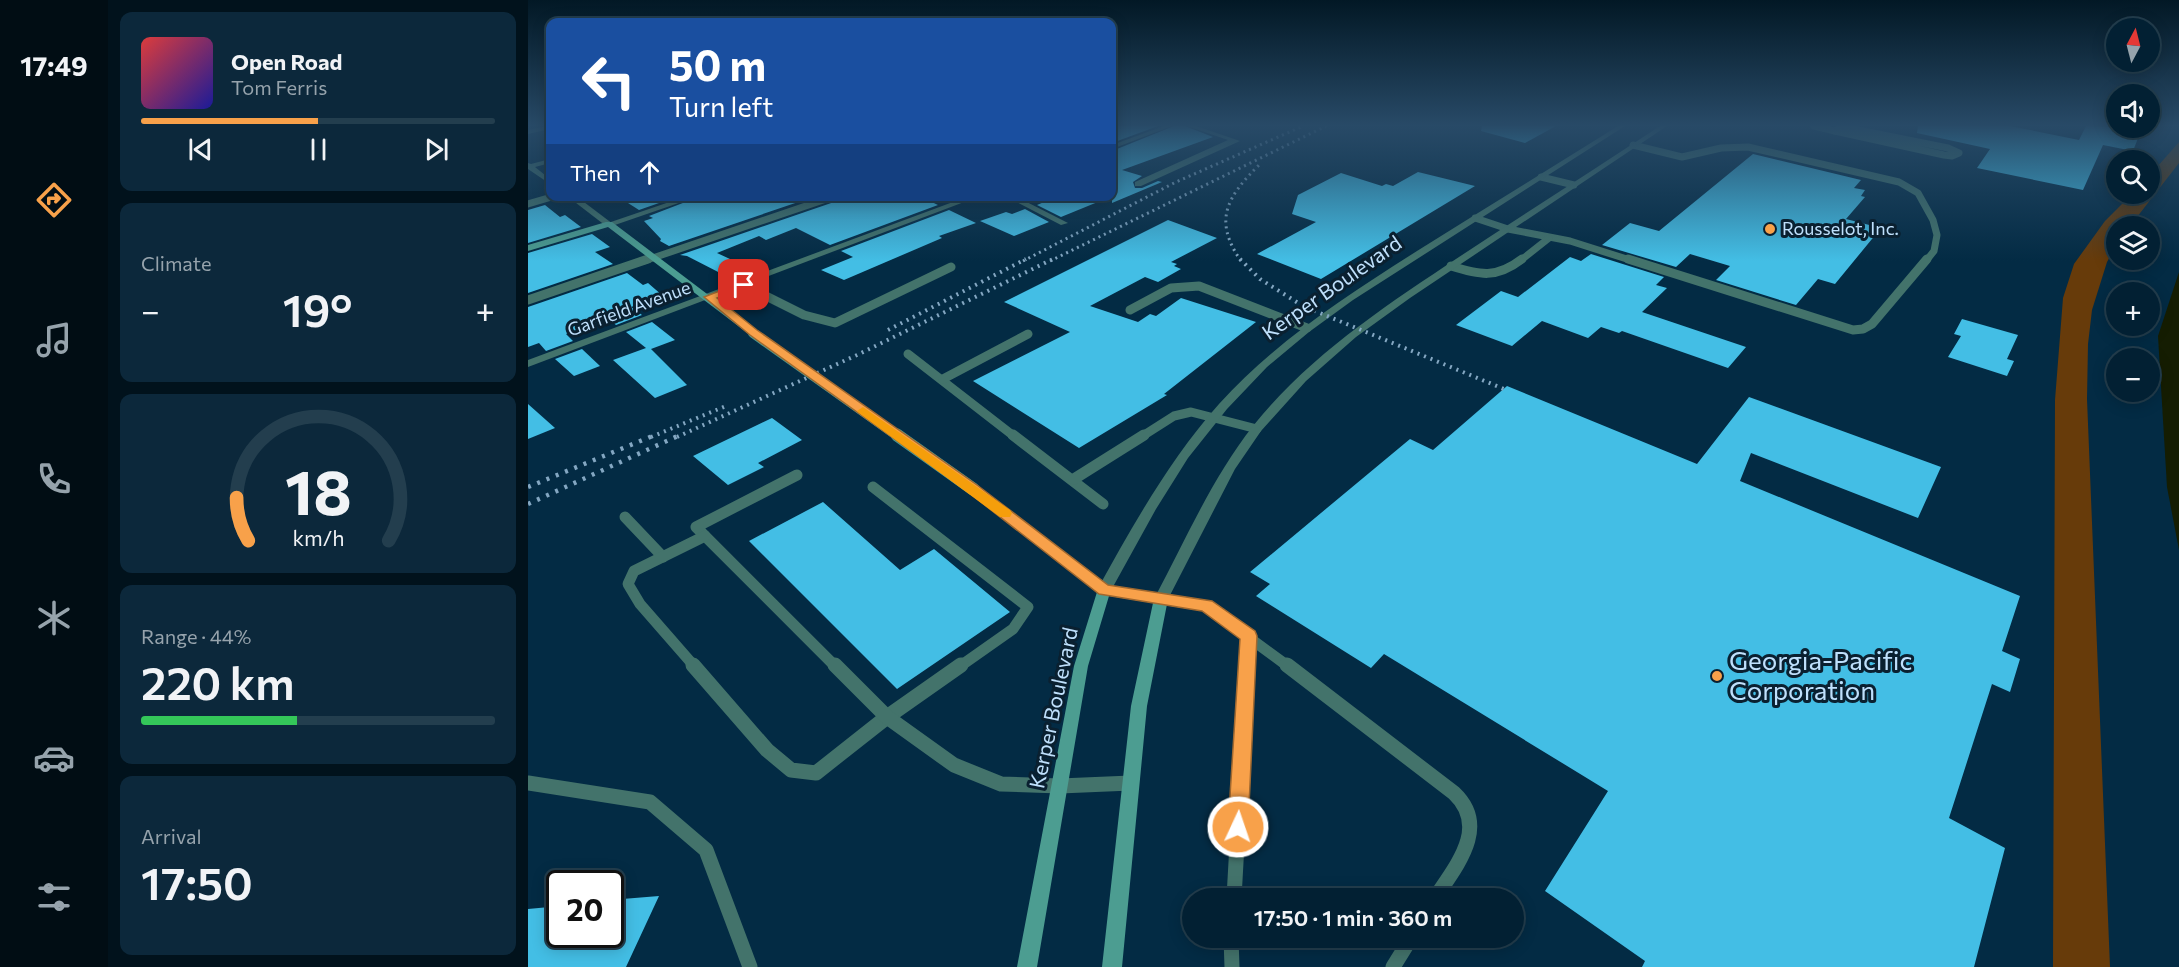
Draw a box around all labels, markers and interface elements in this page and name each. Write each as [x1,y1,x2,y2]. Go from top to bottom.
north arrow [2106,18,2160,72]
map controls [2106,18,2160,402]
text: 50 m [669,38,766,90]
icon: left [570,42,648,120]
text: Open Road [231,48,342,75]
text: 17:49 [20,49,88,82]
text: Tom Ferris [231,75,327,99]
button: sound [2106,84,2160,138]
text: Turn left [669,90,773,123]
icon: previous [184,133,217,166]
icon: pause [302,133,335,166]
icon: next [420,133,453,166]
button: search [2106,150,2160,204]
icon: ahead [633,156,666,189]
text: Then [570,159,621,186]
icon: directions [33,179,75,221]
button: layers [2106,216,2160,270]
place label: Rousselot, Inc. [1782,217,1899,239]
marker: Rousselot, Inc. [1763,222,1777,236]
street label: Kerper Boulevard [1257,229,1406,344]
text: Climate [141,251,211,275]
pin [718,259,769,310]
icon: arrive [727,268,760,301]
street label: Garfield Avenue [564,276,693,341]
text: 19° [283,281,352,336]
button: + [2106,282,2160,336]
text: − [141,289,160,330]
text: + [476,289,495,330]
icon: music [33,319,75,361]
button: − [2106,348,2160,402]
text: 18 [285,452,351,528]
icon: phone [33,458,75,500]
text: km/h [292,524,344,550]
icon: climate [33,597,75,639]
text: Range · 44% [141,624,251,648]
street label: Kerper Boulevard [1023,625,1082,791]
place label: Georgia-Pacific Corporation [1729,644,1912,705]
text: 220 km [141,654,294,709]
marker: Georgia-Pacific Corporation [1710,669,1724,683]
icon: car [33,737,75,779]
position arrow [1206,795,1270,859]
text: Arrival [141,824,202,848]
text: 17:50 [141,854,253,909]
speed limit sign: 20 [546,870,624,948]
icon: filters [33,876,75,918]
text: 17:50 · 1 min · 360 m [1254,904,1452,931]

